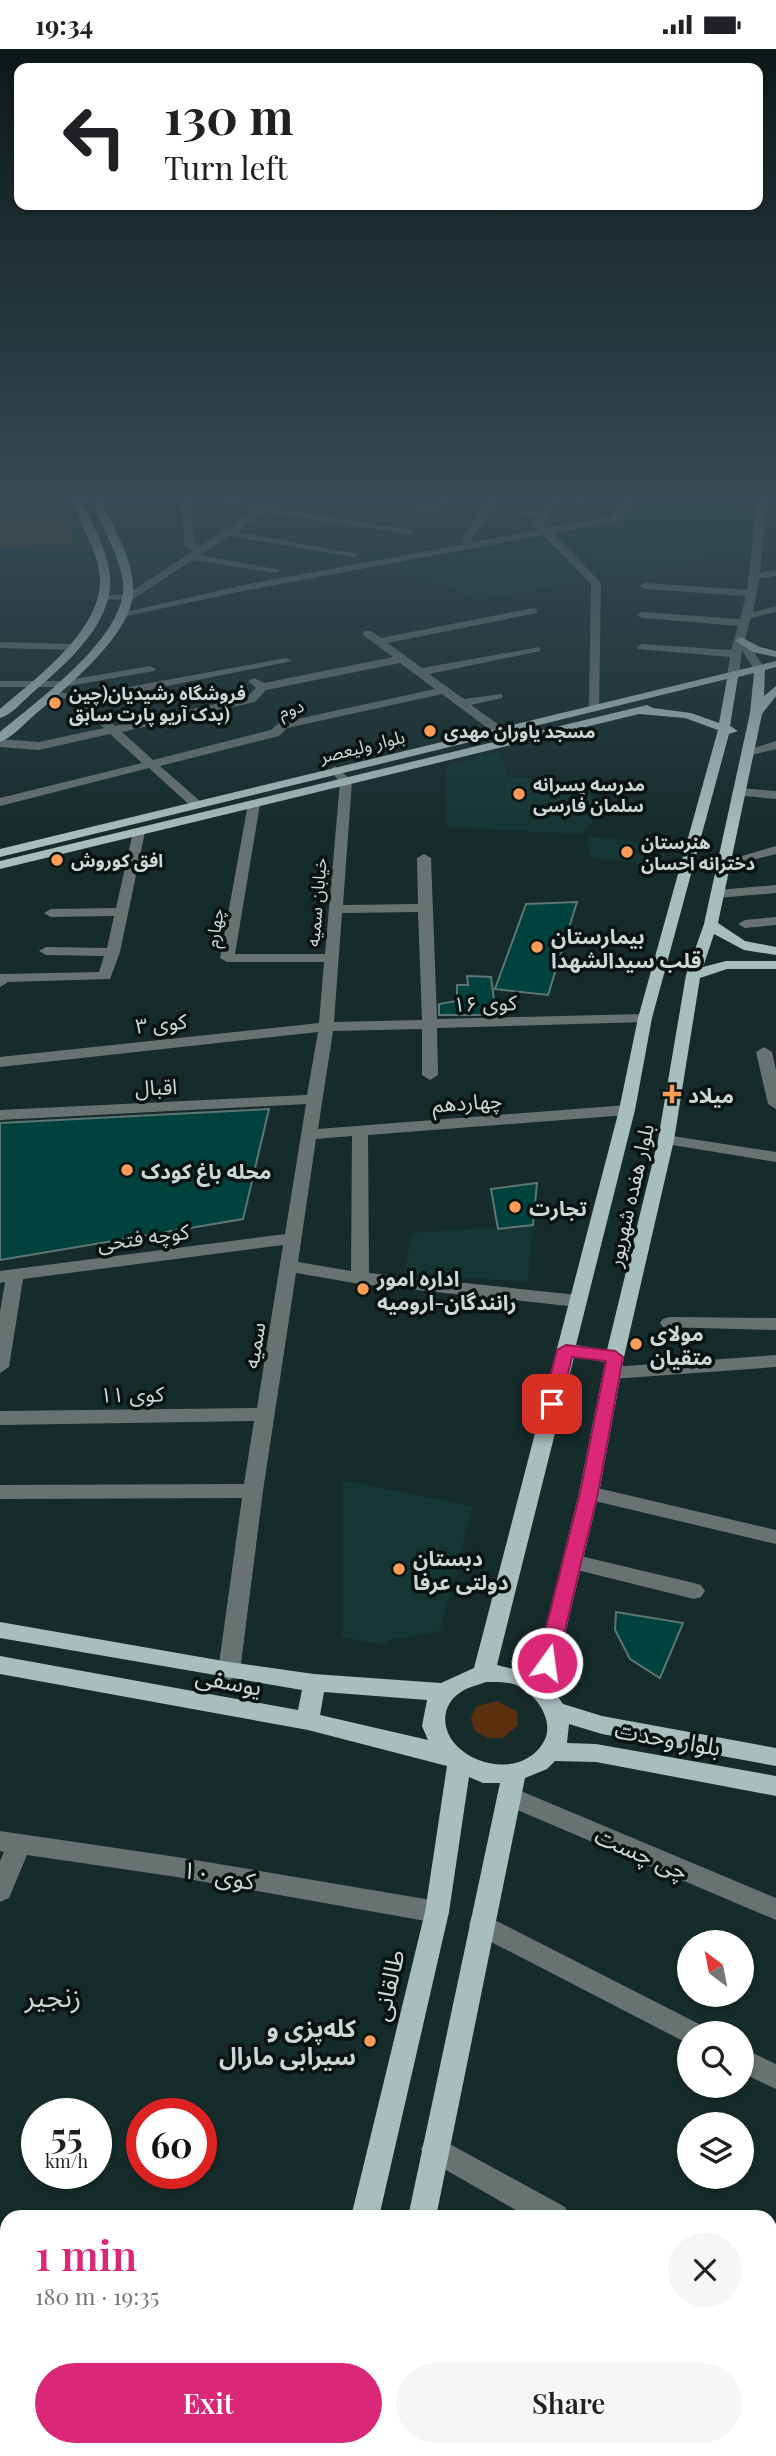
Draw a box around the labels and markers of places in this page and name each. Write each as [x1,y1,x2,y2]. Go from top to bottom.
place label: فروشگاه رشیدیان(چین یدک آریو پارت سابق) [69,681,246,727]
marker: فروشگاه رشیدیان(چین یدک آریو پارت سابق) [47,695,63,711]
place label: مسجد یاوران مهدی [444,719,595,743]
marker: مسجد یاوران مهدی [422,723,438,739]
place label: مدرسه پسرانه سلمان فارسی [533,772,645,817]
marker: مدرسه پسرانه سلمان فارسی [511,786,527,802]
place label: هنرستان دخترانه احسان [641,830,755,875]
marker: هنرستان دخترانه احسان [619,844,635,860]
place label: افق کوروش [71,848,163,872]
marker: افق کوروش [49,852,65,868]
place label: بیمارستان قلب سیدالشهدا [551,921,701,973]
marker: بیمارستان قلب سیدالشهدا [529,939,545,955]
place label: میلاد [688,1080,734,1108]
marker: میلاد [662,1084,682,1104]
place label: محله باغ کودک [141,1156,271,1187]
marker: محله باغ کودک [119,1162,135,1178]
place label: تجارت [529,1193,588,1221]
marker: تجارت [507,1199,523,1215]
place label: اداره امور رانندگان-ارومیه [376,1263,517,1315]
marker: اداره امور رانندگان-ارومیه [355,1281,371,1297]
place label: مولای متقیان [650,1318,713,1370]
marker: مولای متقیان [628,1336,644,1352]
pin [522,1374,582,1434]
place label: دبستان دولتی عرفا [413,1543,509,1595]
marker: دبستان دولتی عرفا [391,1561,407,1577]
place label: کله‌پزی و سیرابی مارال [219,2011,357,2071]
marker: کله‌پزی و سیرابی مارال [362,2033,378,2049]

